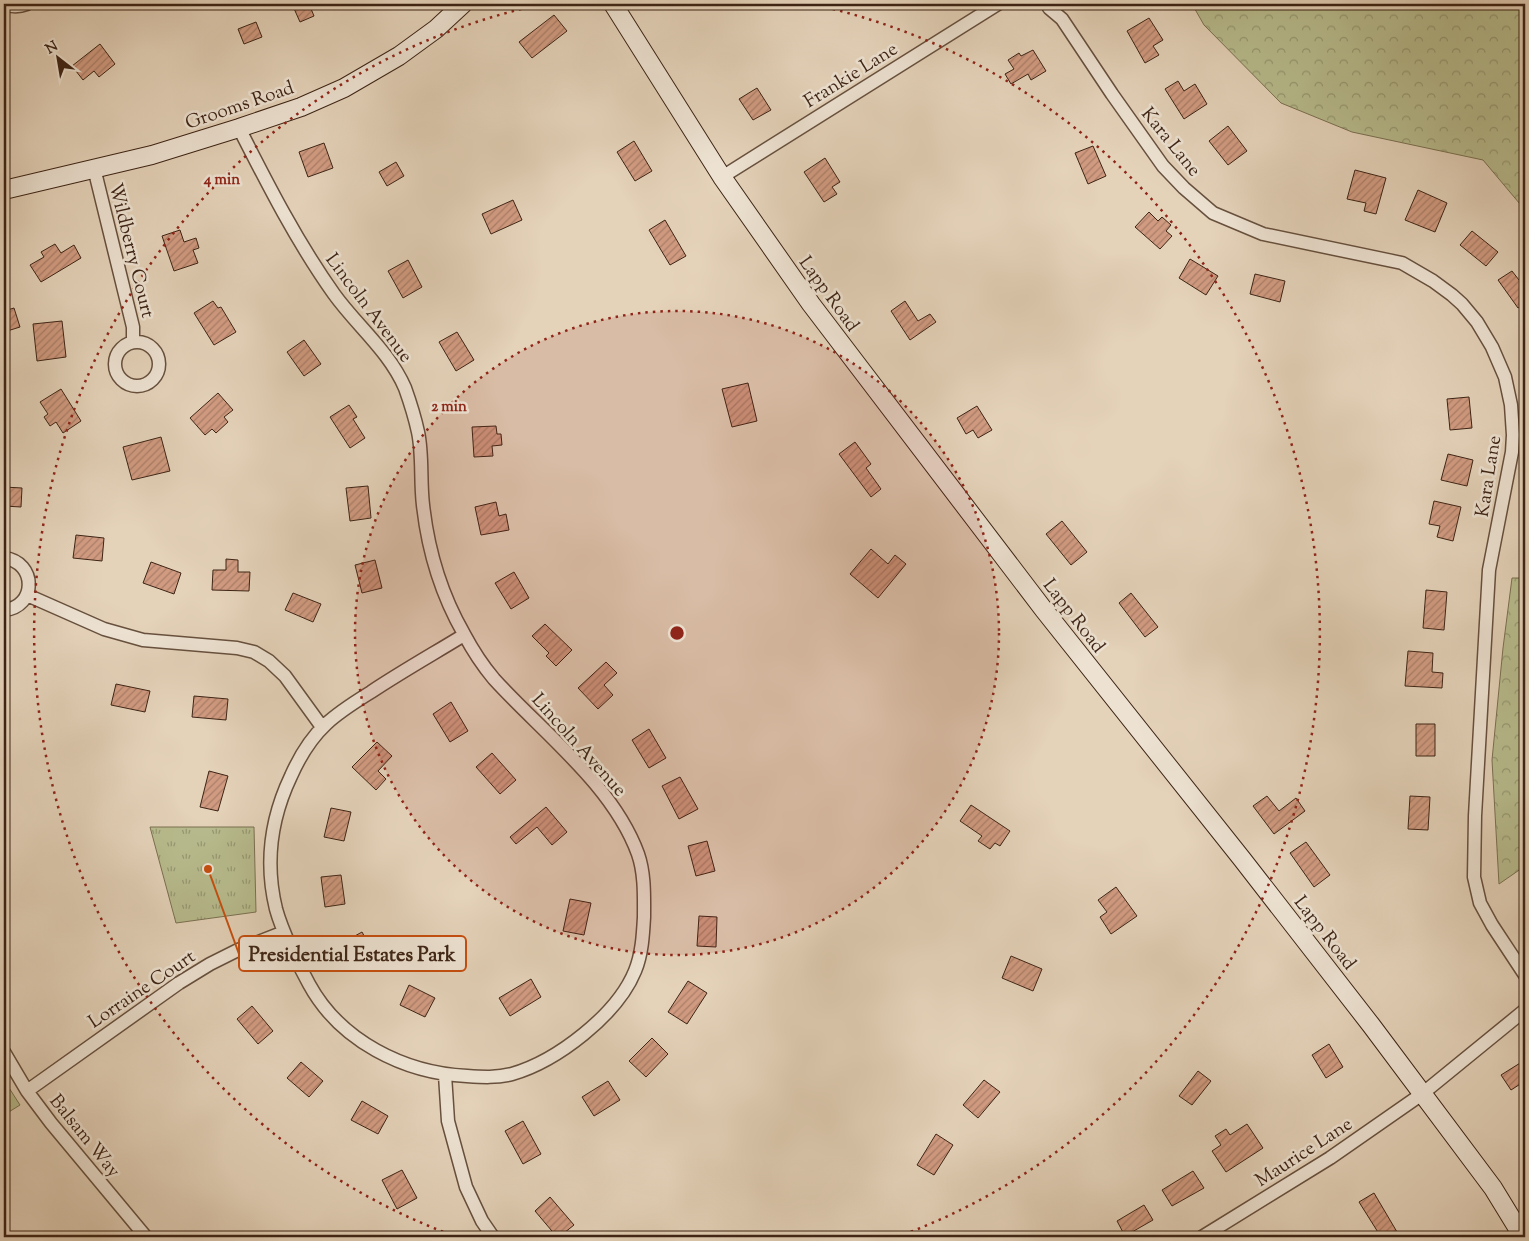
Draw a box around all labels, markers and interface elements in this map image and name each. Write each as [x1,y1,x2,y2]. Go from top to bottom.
north arrow [32,32,82,82]
text: N [42,37,62,60]
street label: Frankie Lane [799,37,904,116]
street label: Grooms Road [182,75,298,138]
street label: Kara Lane [1134,102,1207,183]
text: 4 min [203,170,240,191]
street label: Wildberry Court [101,180,160,321]
street label: Lincoln Avenue [318,248,418,369]
street label: Lapp Road [791,251,865,338]
text: 2 min [431,397,467,418]
street label: Kara Lane [1470,434,1509,519]
street label: Lapp Road [1035,574,1111,660]
centre of rings [668,624,686,642]
street label: Lincoln Avenue [524,688,632,803]
street label: Lapp Road [1286,891,1362,977]
callout: Presidential Estates Park [239,936,466,971]
text: Presidential Estates Park [248,942,456,971]
street label: Lorraine Court [83,944,202,1036]
street label: Balsam Way [42,1089,126,1184]
street label: Maurice Lane [1250,1111,1358,1195]

